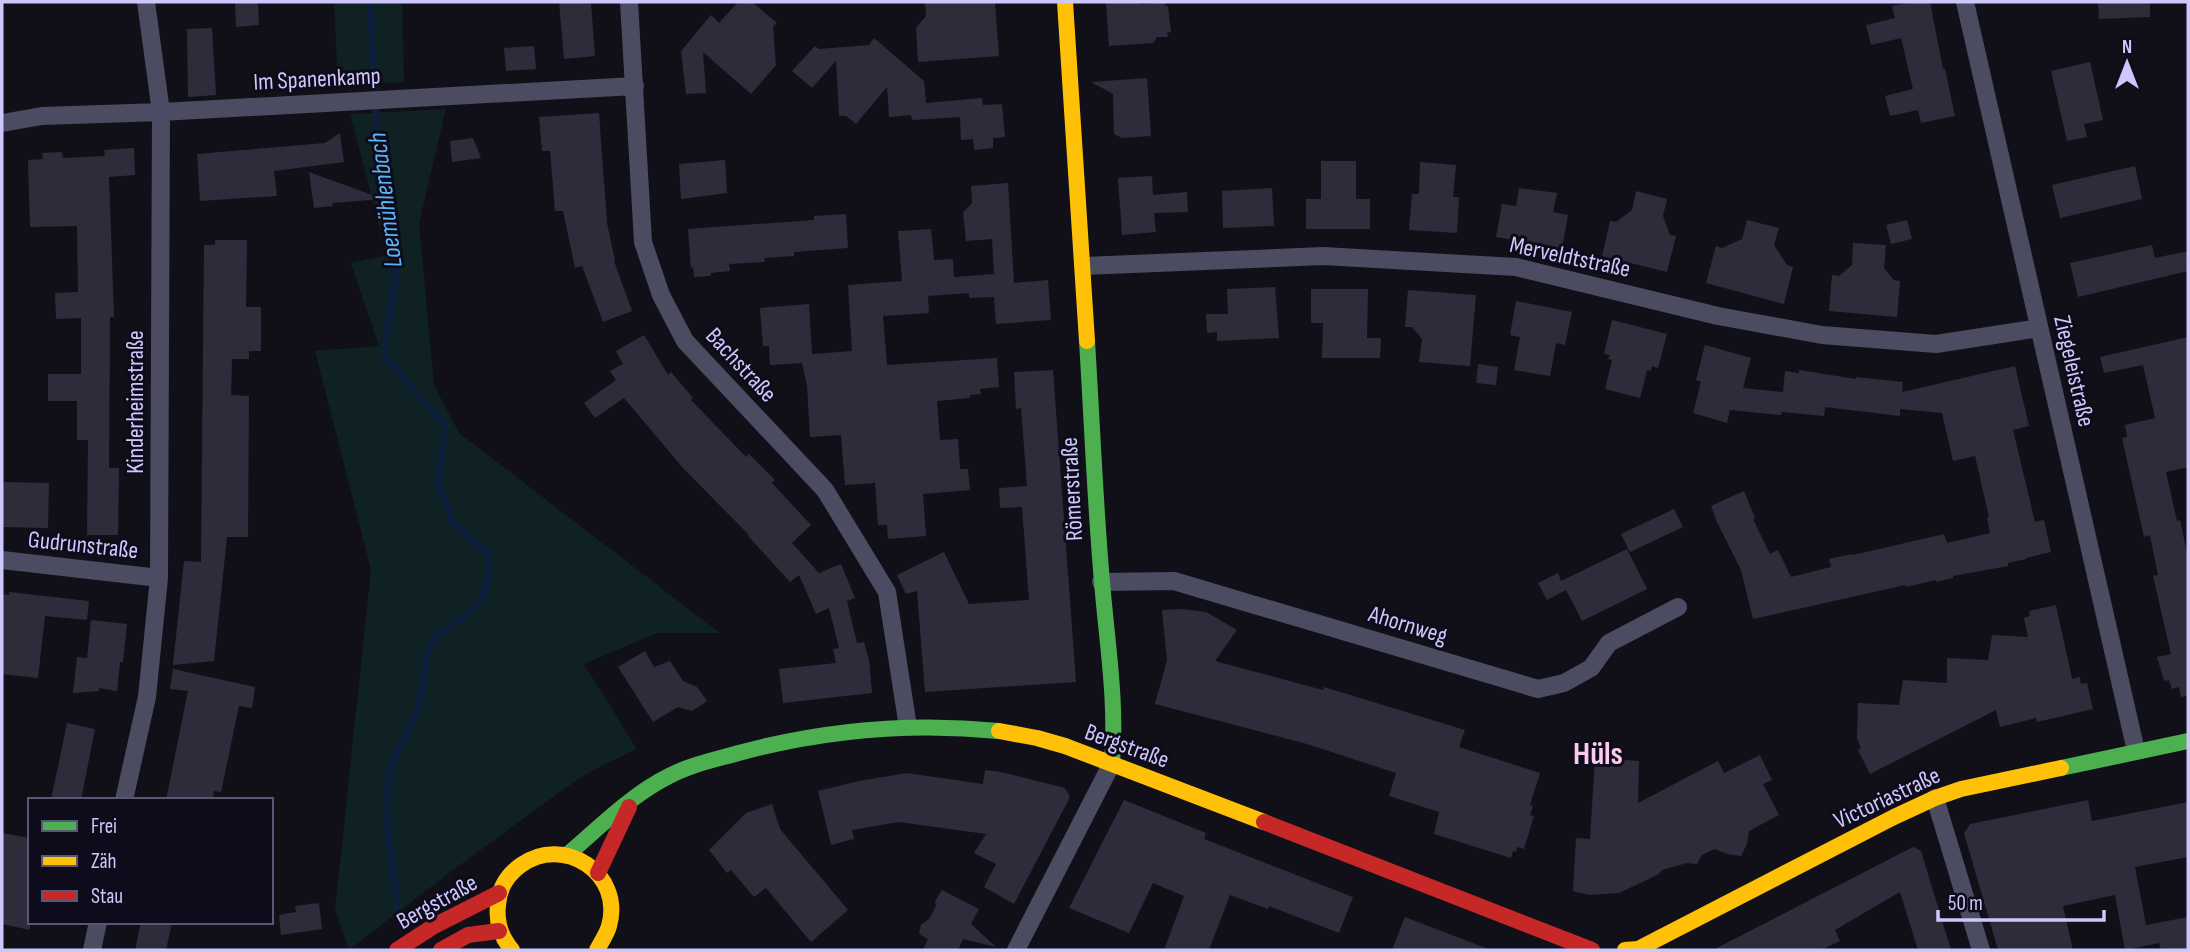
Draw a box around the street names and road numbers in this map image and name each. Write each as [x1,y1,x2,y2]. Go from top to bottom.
street label: Im Spanenkamp [253,61,381,97]
street label: Merveldtstraße [1507,230,1633,284]
street label: Ziegeleistraße [2047,313,2101,429]
street label: Bachstraße [699,322,783,408]
street label: Kinderheimstraße [121,330,150,474]
street label: Römerstraße [1055,436,1089,542]
street label: Gudrunstraße [26,525,140,565]
street label: Ahornweg [1364,599,1451,651]
street label: Bergstraße [1081,717,1173,775]
street label: Victoriastraße [1829,761,1945,835]
street label: Bergstraße [392,868,482,936]

